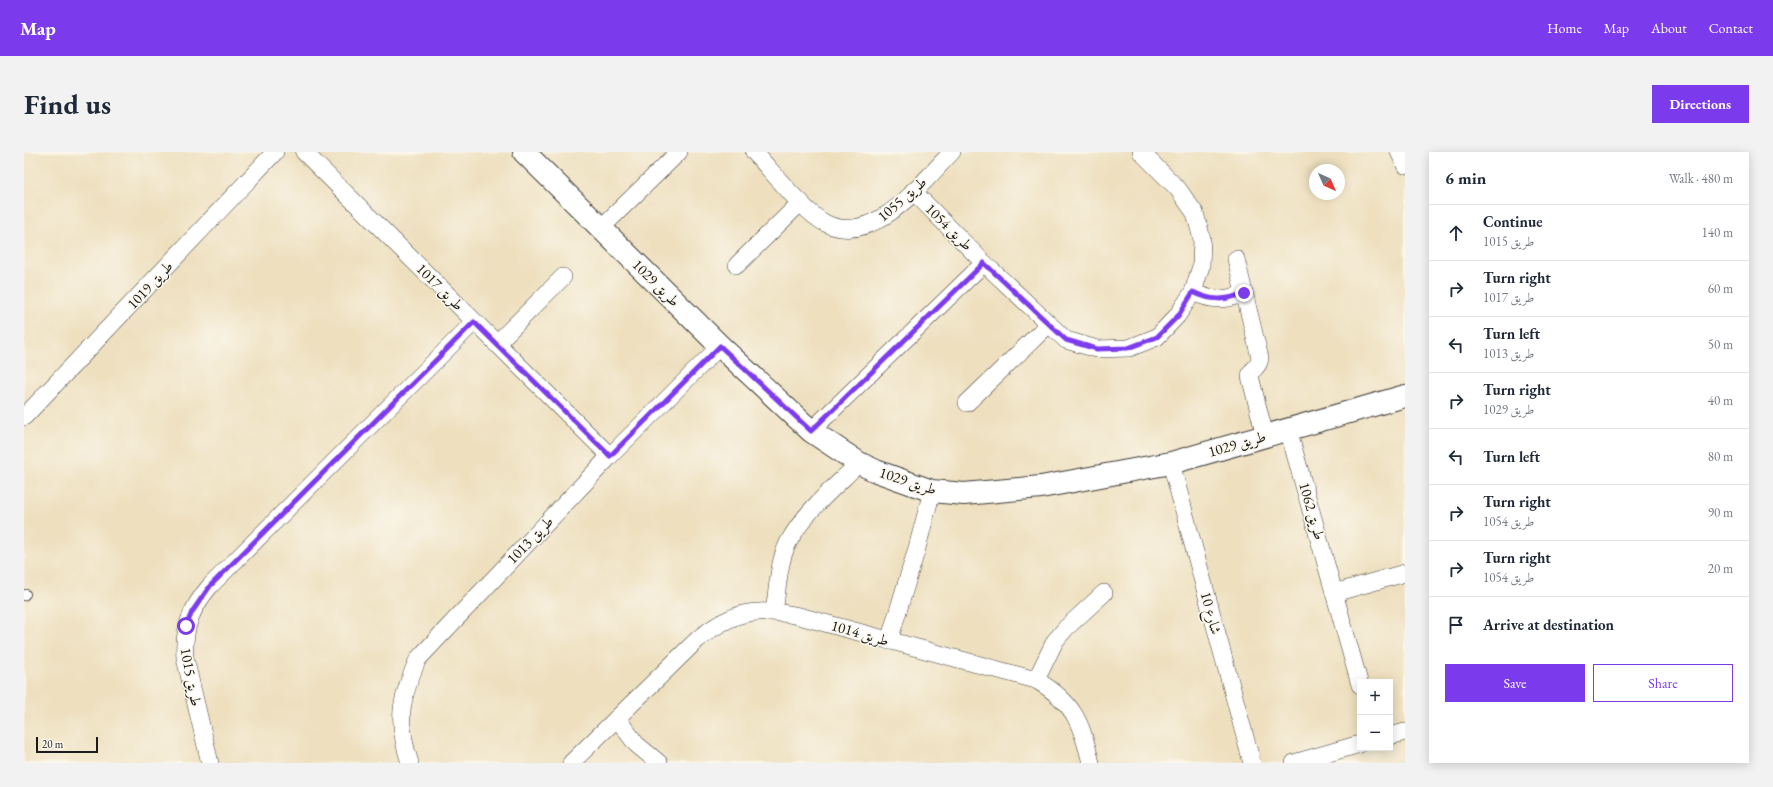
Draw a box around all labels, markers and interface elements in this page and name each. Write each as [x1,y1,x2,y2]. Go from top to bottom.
text: Map [20,16,56,41]
text: Home [1547,19,1582,37]
text: Map [1604,19,1629,37]
text: About [1651,19,1687,37]
text: Contact [1709,19,1753,37]
button: Directions [1652,85,1749,123]
text: Find us [24,86,111,122]
north arrow [1309,164,1345,200]
text: 6 min [1445,167,1486,189]
text: Walk · 480 m [1669,170,1733,187]
street label: طريق 1055 [873,172,931,226]
street label: طريق 1054 [921,199,977,255]
text: Continue [1483,212,1543,231]
icon: ahead [1445,222,1467,244]
text: 140 m [1702,224,1733,241]
text: طريق 1015 [1483,233,1534,250]
street label: طريق 1029 [628,255,684,311]
street label: طريق 1019 [122,257,178,313]
street label: طريق 1017 [412,259,468,315]
text: Turn right [1483,268,1551,287]
icon: right [1445,278,1467,300]
text: 60 m [1708,280,1733,297]
route end [1235,284,1253,302]
text: طريق 1017 [1483,289,1534,306]
text: Turn left [1483,324,1540,343]
icon: left [1445,334,1467,356]
text: 50 m [1708,336,1733,353]
text: طريق 1013 [1483,345,1534,362]
text: Turn right [1483,380,1551,399]
icon: right [1445,390,1467,412]
text: 40 m [1708,392,1733,409]
text: طريق 1029 [1483,401,1534,418]
street label: طريق 1029 [1206,426,1268,462]
icon: left [1445,446,1467,468]
text: Turn left [1483,447,1540,466]
text: 80 m [1708,448,1733,465]
street label: طريق 1029 [877,462,939,500]
street label: طريق 1062 [1294,480,1330,542]
text: Turn right [1483,492,1551,511]
icon: right [1445,502,1467,524]
text: 90 m [1708,504,1733,521]
street label: طريق 1013 [502,512,558,568]
text: طريق 1054 [1483,513,1534,530]
text: Turn right [1483,548,1551,567]
icon: right [1445,558,1467,580]
text: 20 m [1708,560,1733,577]
text: طريق 1054 [1483,569,1534,586]
street label: شارع 10 [1193,589,1226,637]
icon: arrive [1445,614,1467,636]
street label: طريق 1014 [829,615,891,651]
text: Arrive at destination [1483,615,1614,634]
route start [177,617,195,635]
street label: طريق 1015 [176,646,206,708]
button: Save [1445,664,1585,702]
button: Share [1593,664,1733,702]
map controls [1357,679,1393,751]
button: + [1357,679,1393,715]
button: − [1357,715,1393,751]
scale bar [36,735,98,754]
text: 20 m [42,737,63,751]

